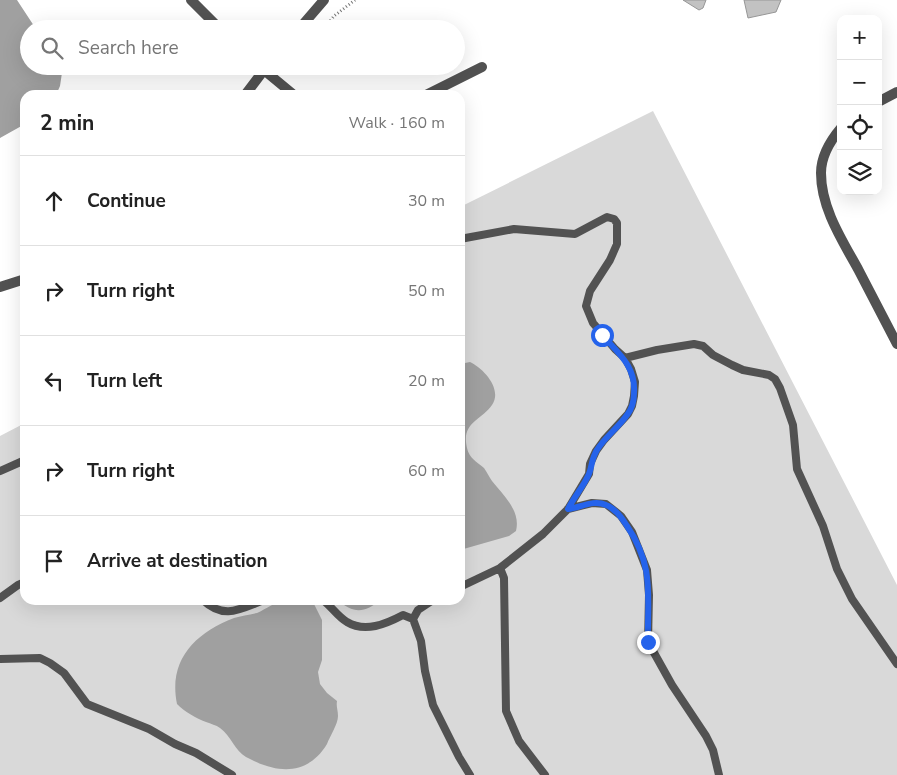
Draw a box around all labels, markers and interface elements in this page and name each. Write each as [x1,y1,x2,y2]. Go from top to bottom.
map controls [837,15,882,195]
button: + [837,15,882,60]
search box [20,20,465,75]
icon: search [38,34,66,62]
text: Search here [78,35,179,61]
button: − [837,60,882,105]
button: locate [837,105,882,150]
text: 2 min [40,109,94,137]
text: Walk · 160 m [349,112,445,134]
button: layers [837,150,882,195]
icon: ahead [40,187,68,215]
text: Continue [87,188,166,214]
text: 30 m [408,190,445,212]
icon: right [40,277,68,305]
text: Turn right [87,278,174,304]
text: 50 m [408,280,445,302]
route start [591,324,614,347]
icon: left [40,367,68,395]
text: Turn left [87,368,162,394]
text: 20 m [408,370,445,392]
icon: right [40,457,68,485]
text: Turn right [87,458,174,484]
text: 60 m [408,460,445,482]
icon: arrive [40,547,68,575]
text: Arrive at destination [87,548,268,574]
route end [637,631,660,654]

